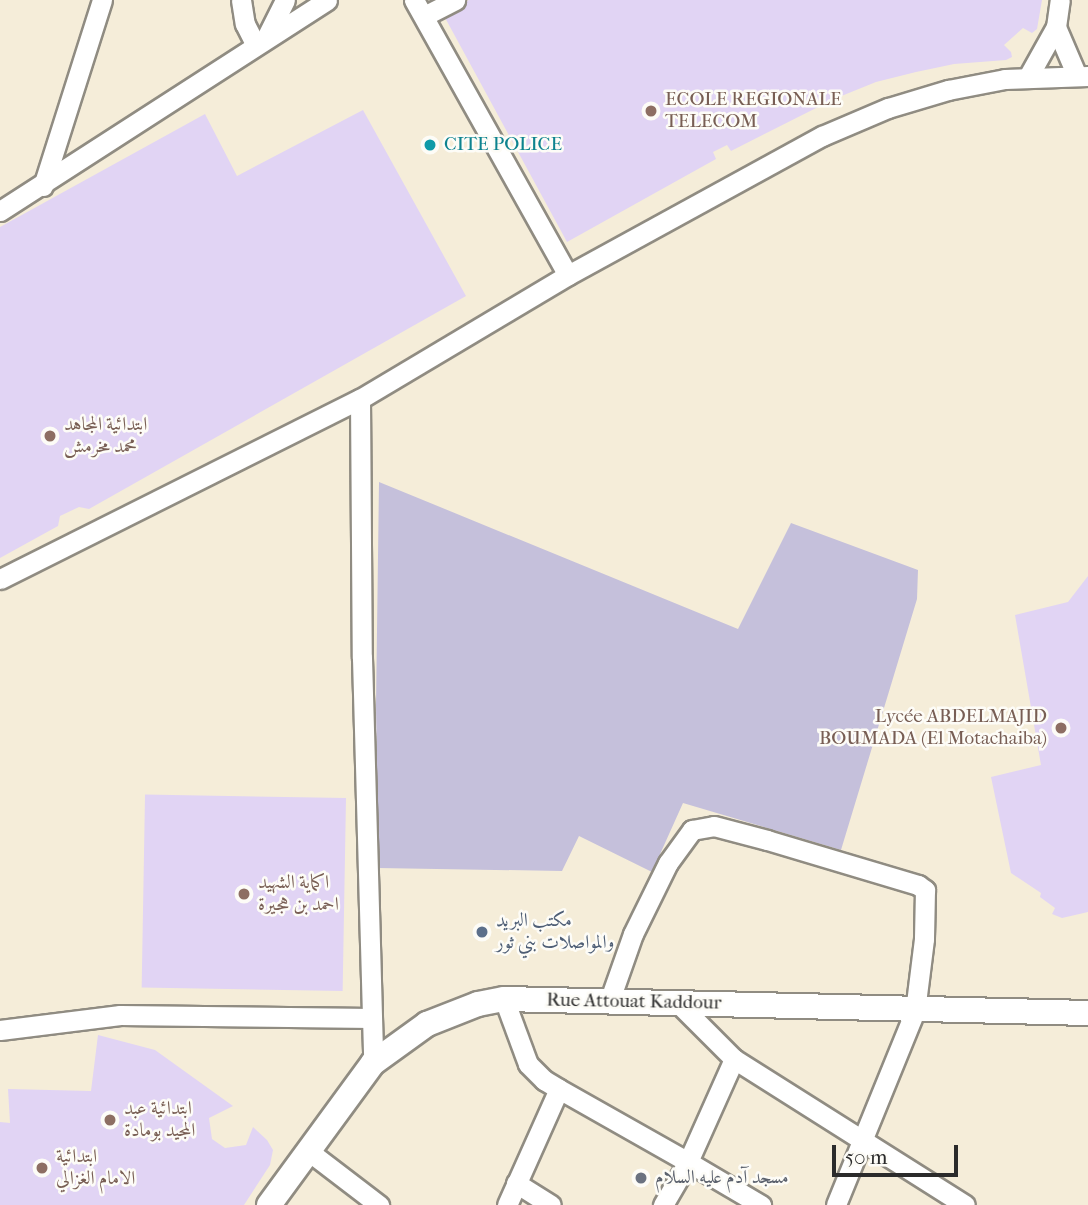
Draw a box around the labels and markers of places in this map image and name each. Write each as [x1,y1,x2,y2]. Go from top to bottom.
place label: ECOLE REGIONALE TELECOM [665,89,842,133]
marker: ECOLE REGIONALE TELECOM [643,103,659,119]
place label: CITE POLICE [444,134,562,156]
marker: CITE POLICE [422,137,438,153]
place label: ابتدائية المجاهد محمد مخرمش [64,414,147,458]
marker: ابتدائية المجاهد محمد مخرمش [42,428,58,444]
place label: Lycée ABDELMAJID BOUMADA (El Motachaiba) [819,706,1047,750]
marker: Lycée ABDELMAJID BOUMADA (El Motachaiba) [1053,720,1069,736]
place label: اكماية الشهيد احمد بن هجيرة [258,872,339,916]
marker: اكماية الشهيد احمد بن هجيرة [236,886,252,902]
place label: مكتب البريد والمواصلات بني ثور [496,910,614,954]
marker: مكتب البريد والمواصلات بني ثور [474,924,490,940]
place label: ابتدائية عبد المجيد بومادة [124,1098,195,1142]
marker: ابتدائية عبد المجيد بومادة [102,1112,118,1128]
place label: ابتدائية الامام الغزالي [56,1146,135,1190]
marker: ابتدائية الامام الغزالي [34,1160,50,1176]
place label: مسجد آدم عليه السلام [655,1167,789,1189]
marker: مسجد آدم عليه السلام [633,1170,649,1186]

